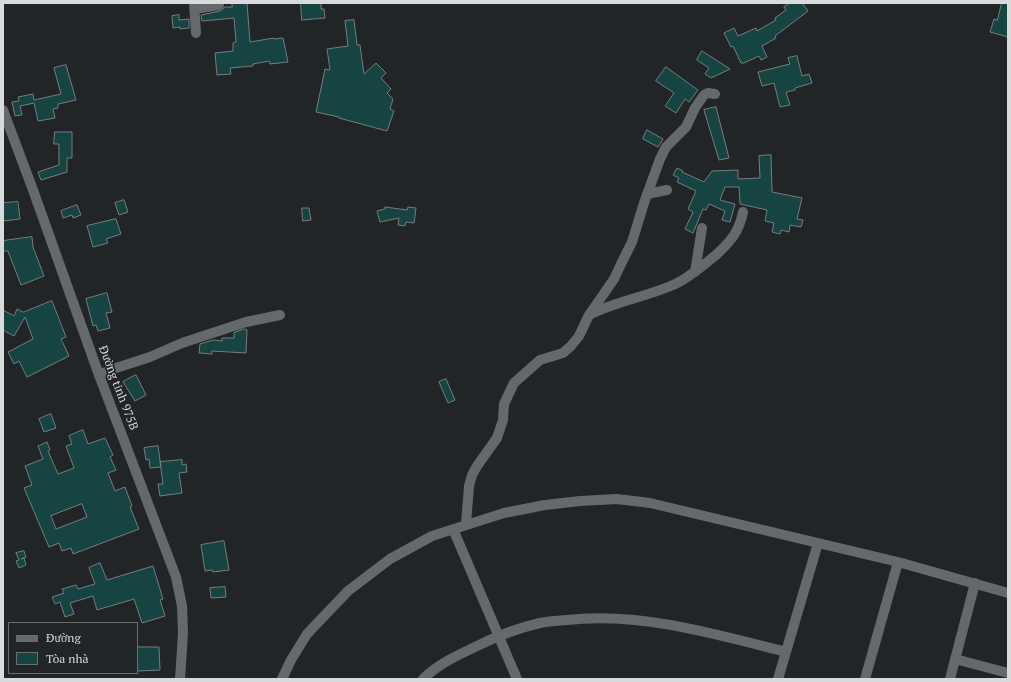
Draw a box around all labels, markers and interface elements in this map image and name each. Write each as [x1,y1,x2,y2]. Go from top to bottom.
street label: Đường tỉnh 975B [95,344,141,432]
legend [8,622,138,674]
text: Đường [46,630,81,645]
text: Tòa nhà [46,651,89,666]

